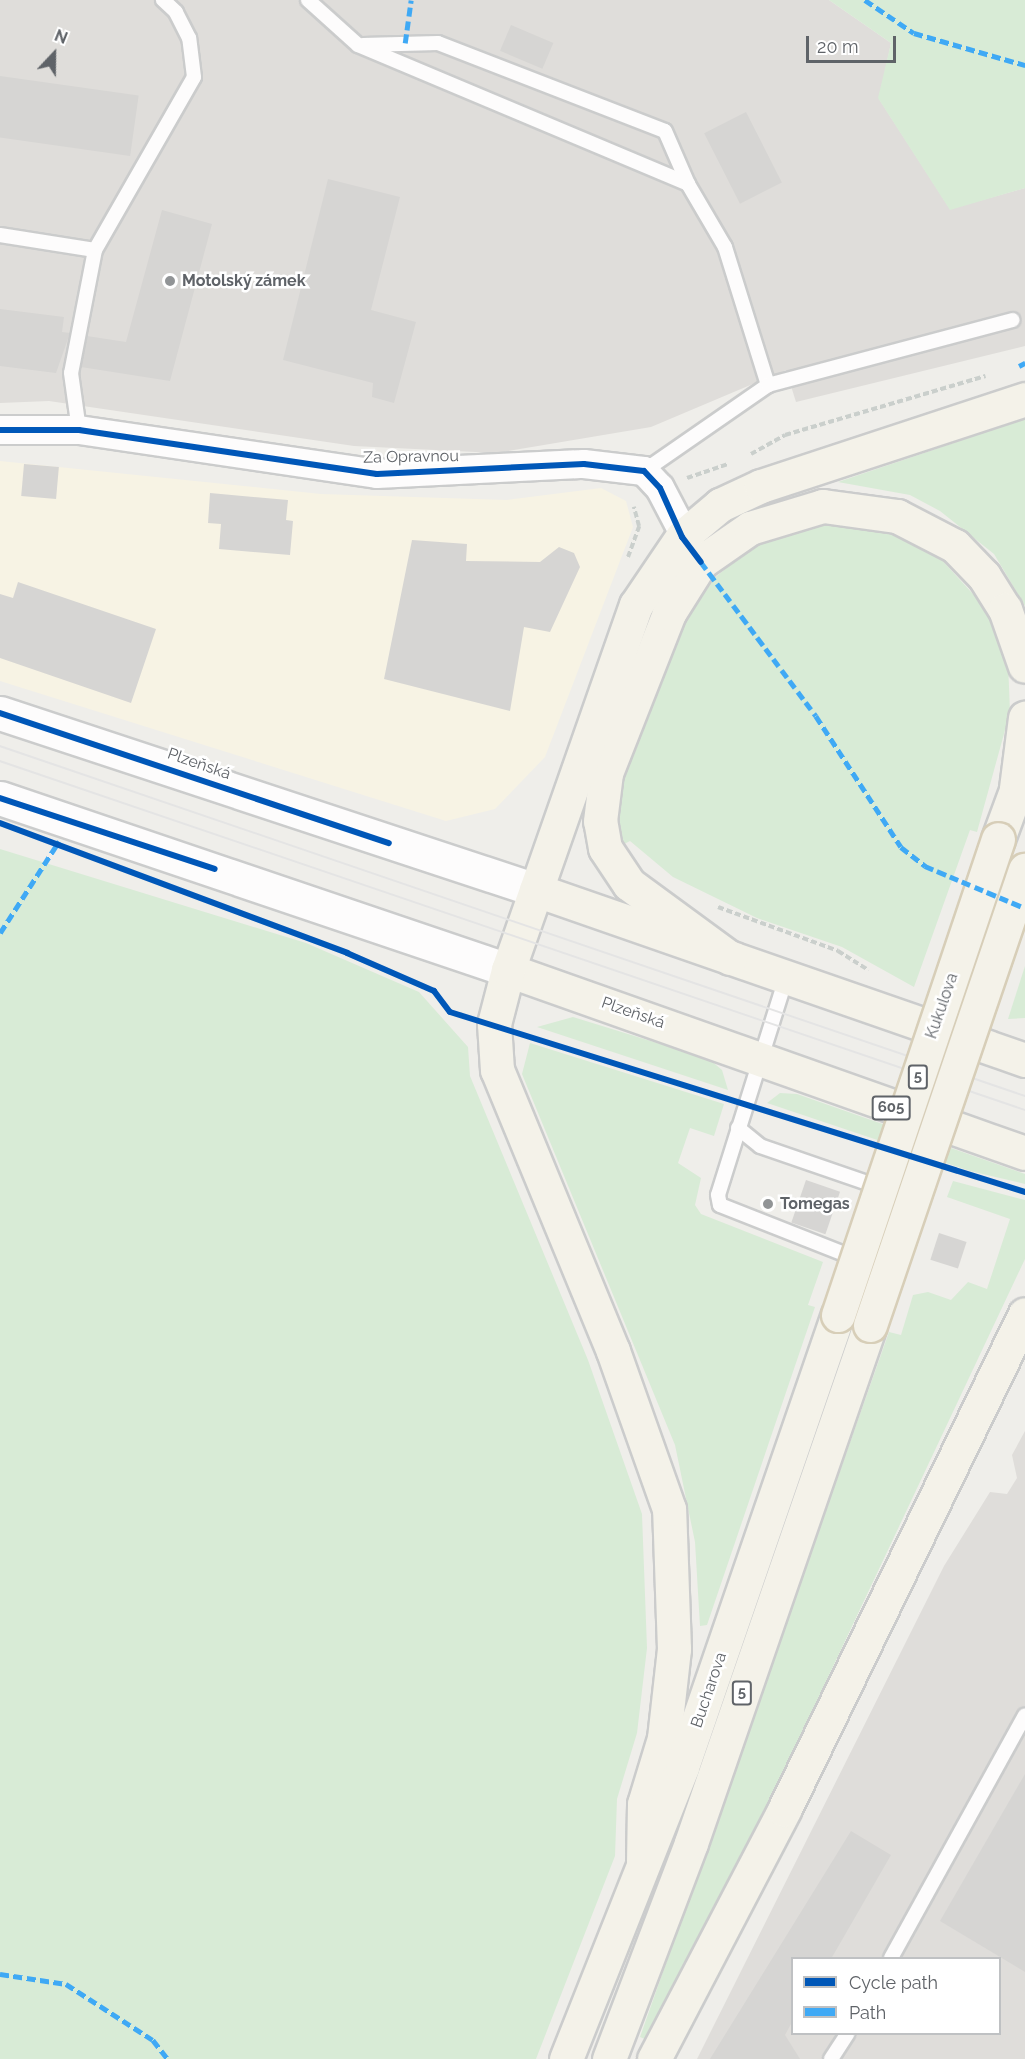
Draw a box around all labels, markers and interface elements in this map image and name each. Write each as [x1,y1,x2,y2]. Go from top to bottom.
north arrow [24,24,84,84]
scale bar [809,24,899,62]
text: N [52,26,70,48]
text: 20 m [817,36,859,57]
place label: Motolský zámek [182,271,306,291]
marker: Motolský zámek [163,274,177,288]
street label: Za Opravnou [363,447,459,467]
street label: Plzeňská [165,744,233,784]
street label: Kukulova [922,971,962,1041]
street label: Plzeňská [599,993,667,1033]
road number: 5 [908,1065,928,1089]
road number: 605 [872,1096,910,1120]
place label: Tomegas [780,1194,850,1214]
marker: Tomegas [761,1197,775,1211]
street label: Bucharova [687,1650,731,1730]
road number: 5 [732,1681,752,1705]
legend [791,1957,1001,2035]
text: Cycle path [849,1972,938,1993]
text: Path [849,2002,886,2023]

